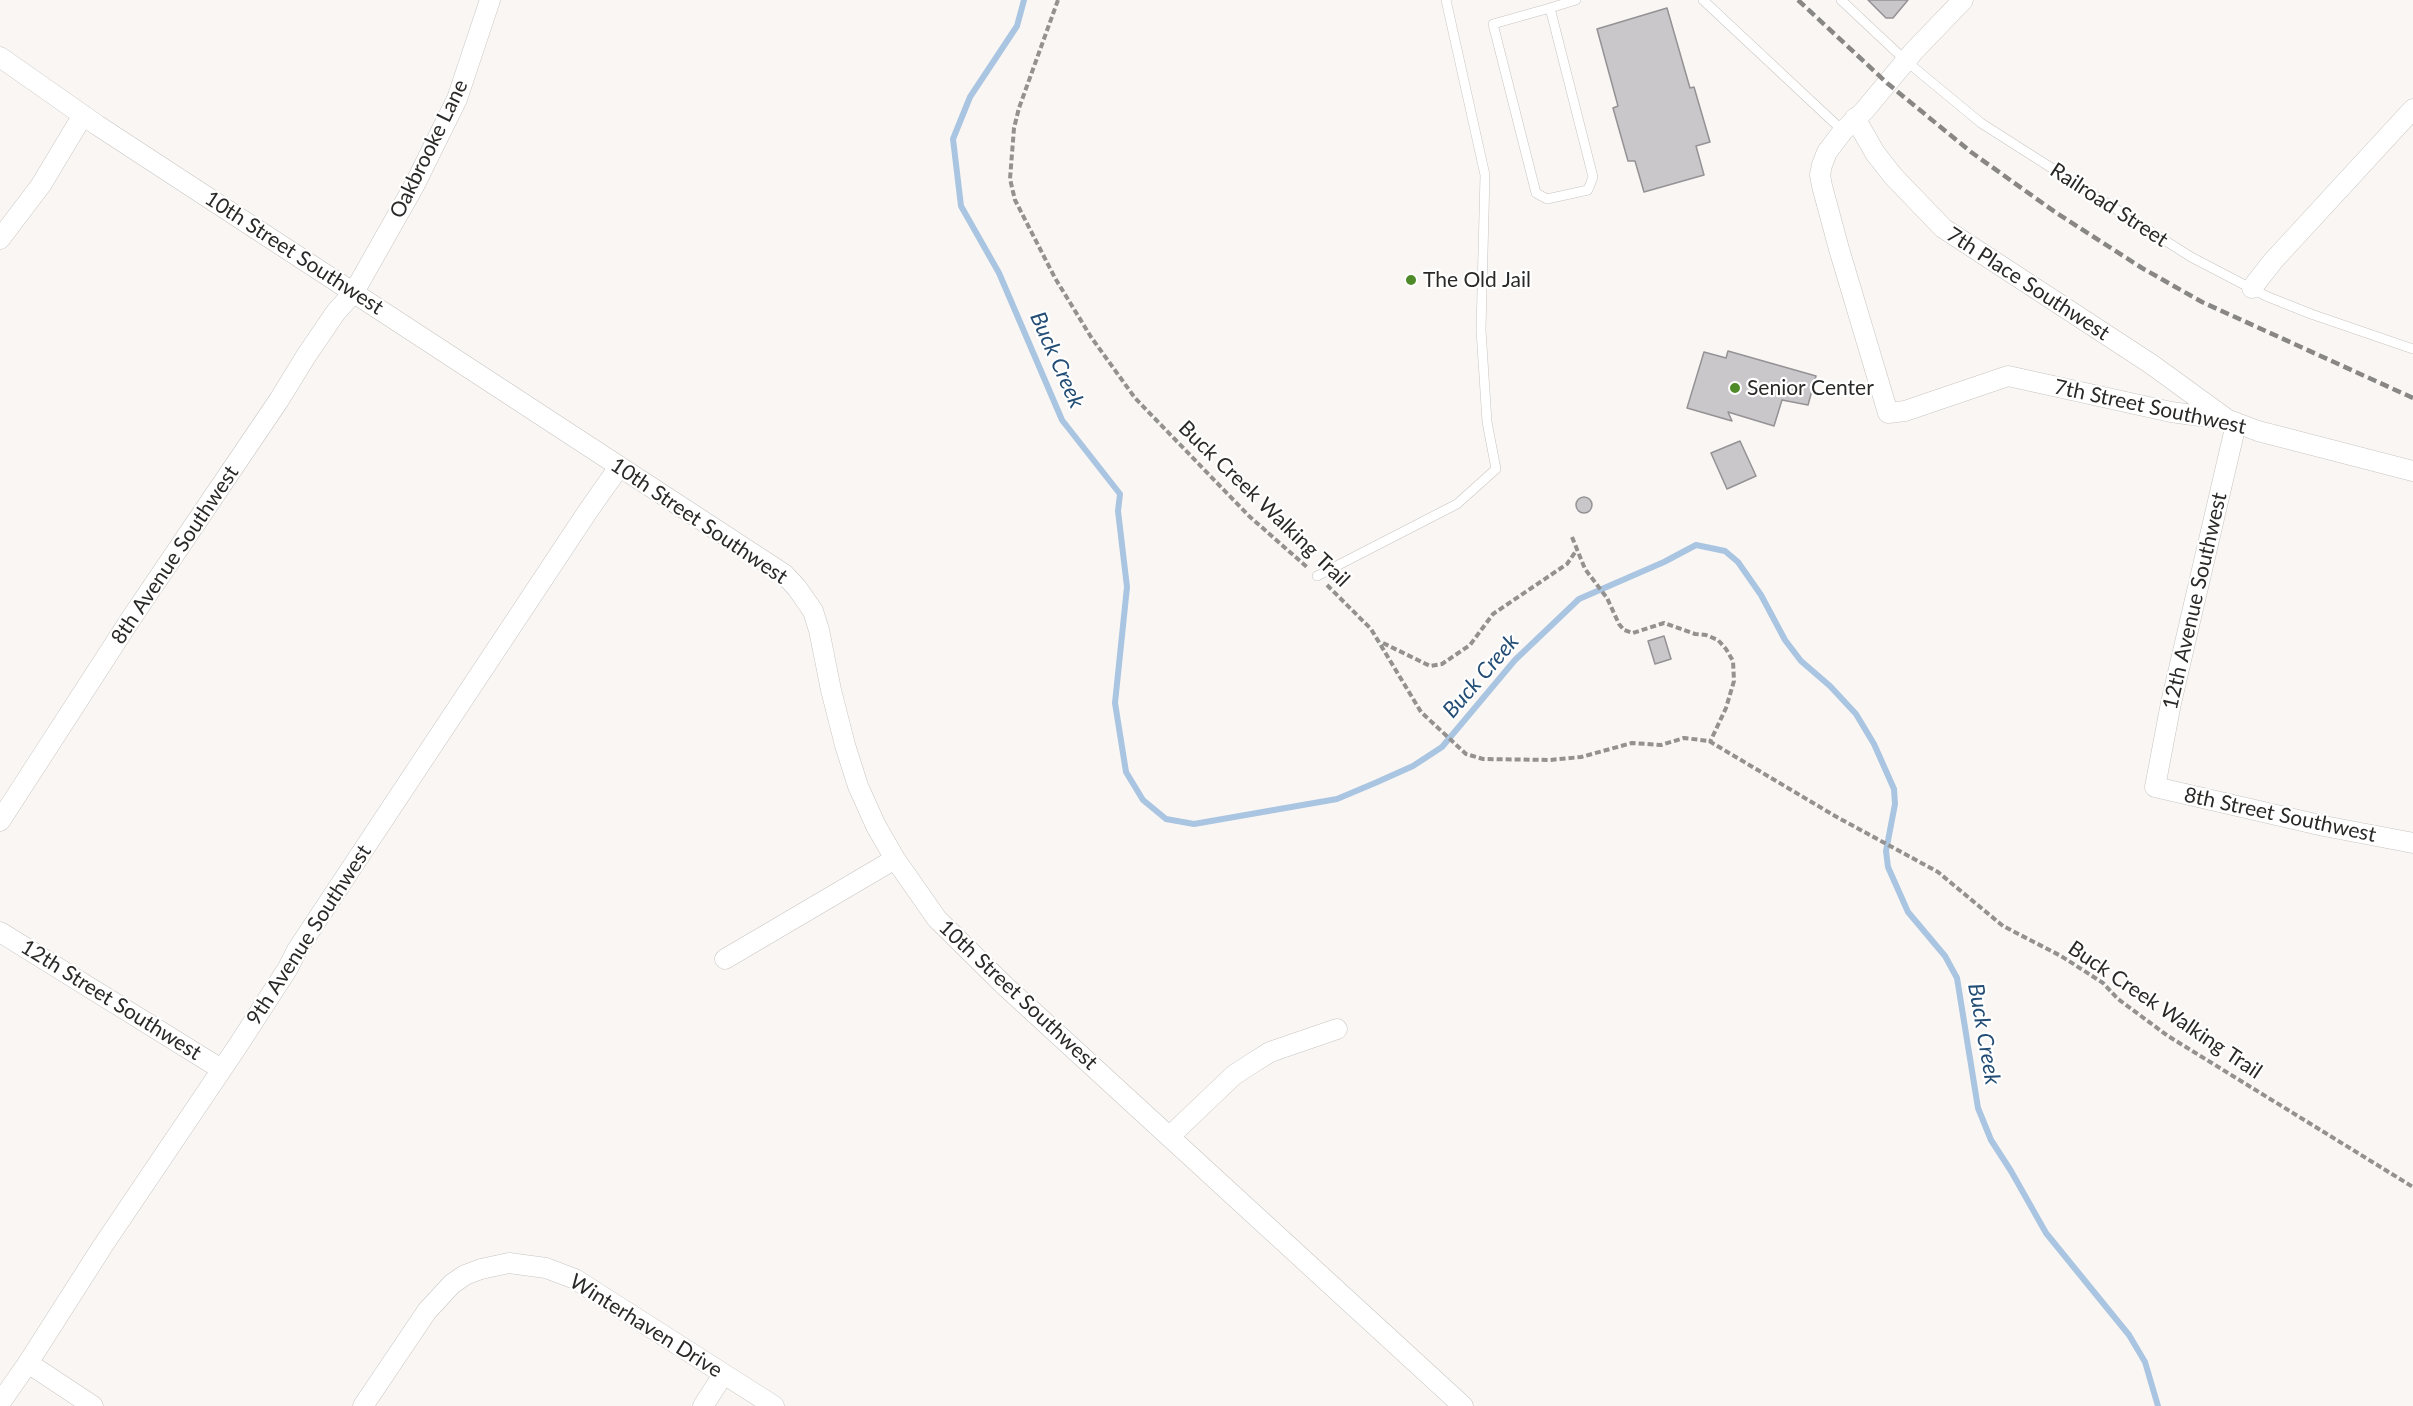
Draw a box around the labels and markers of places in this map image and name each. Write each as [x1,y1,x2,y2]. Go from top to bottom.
place label: The Old Jail [1423,267,1531,293]
marker: The Old Jail [1404,273,1418,287]
place label: Senior Center [1747,375,1874,401]
marker: Senior Center [1728,381,1742,395]

